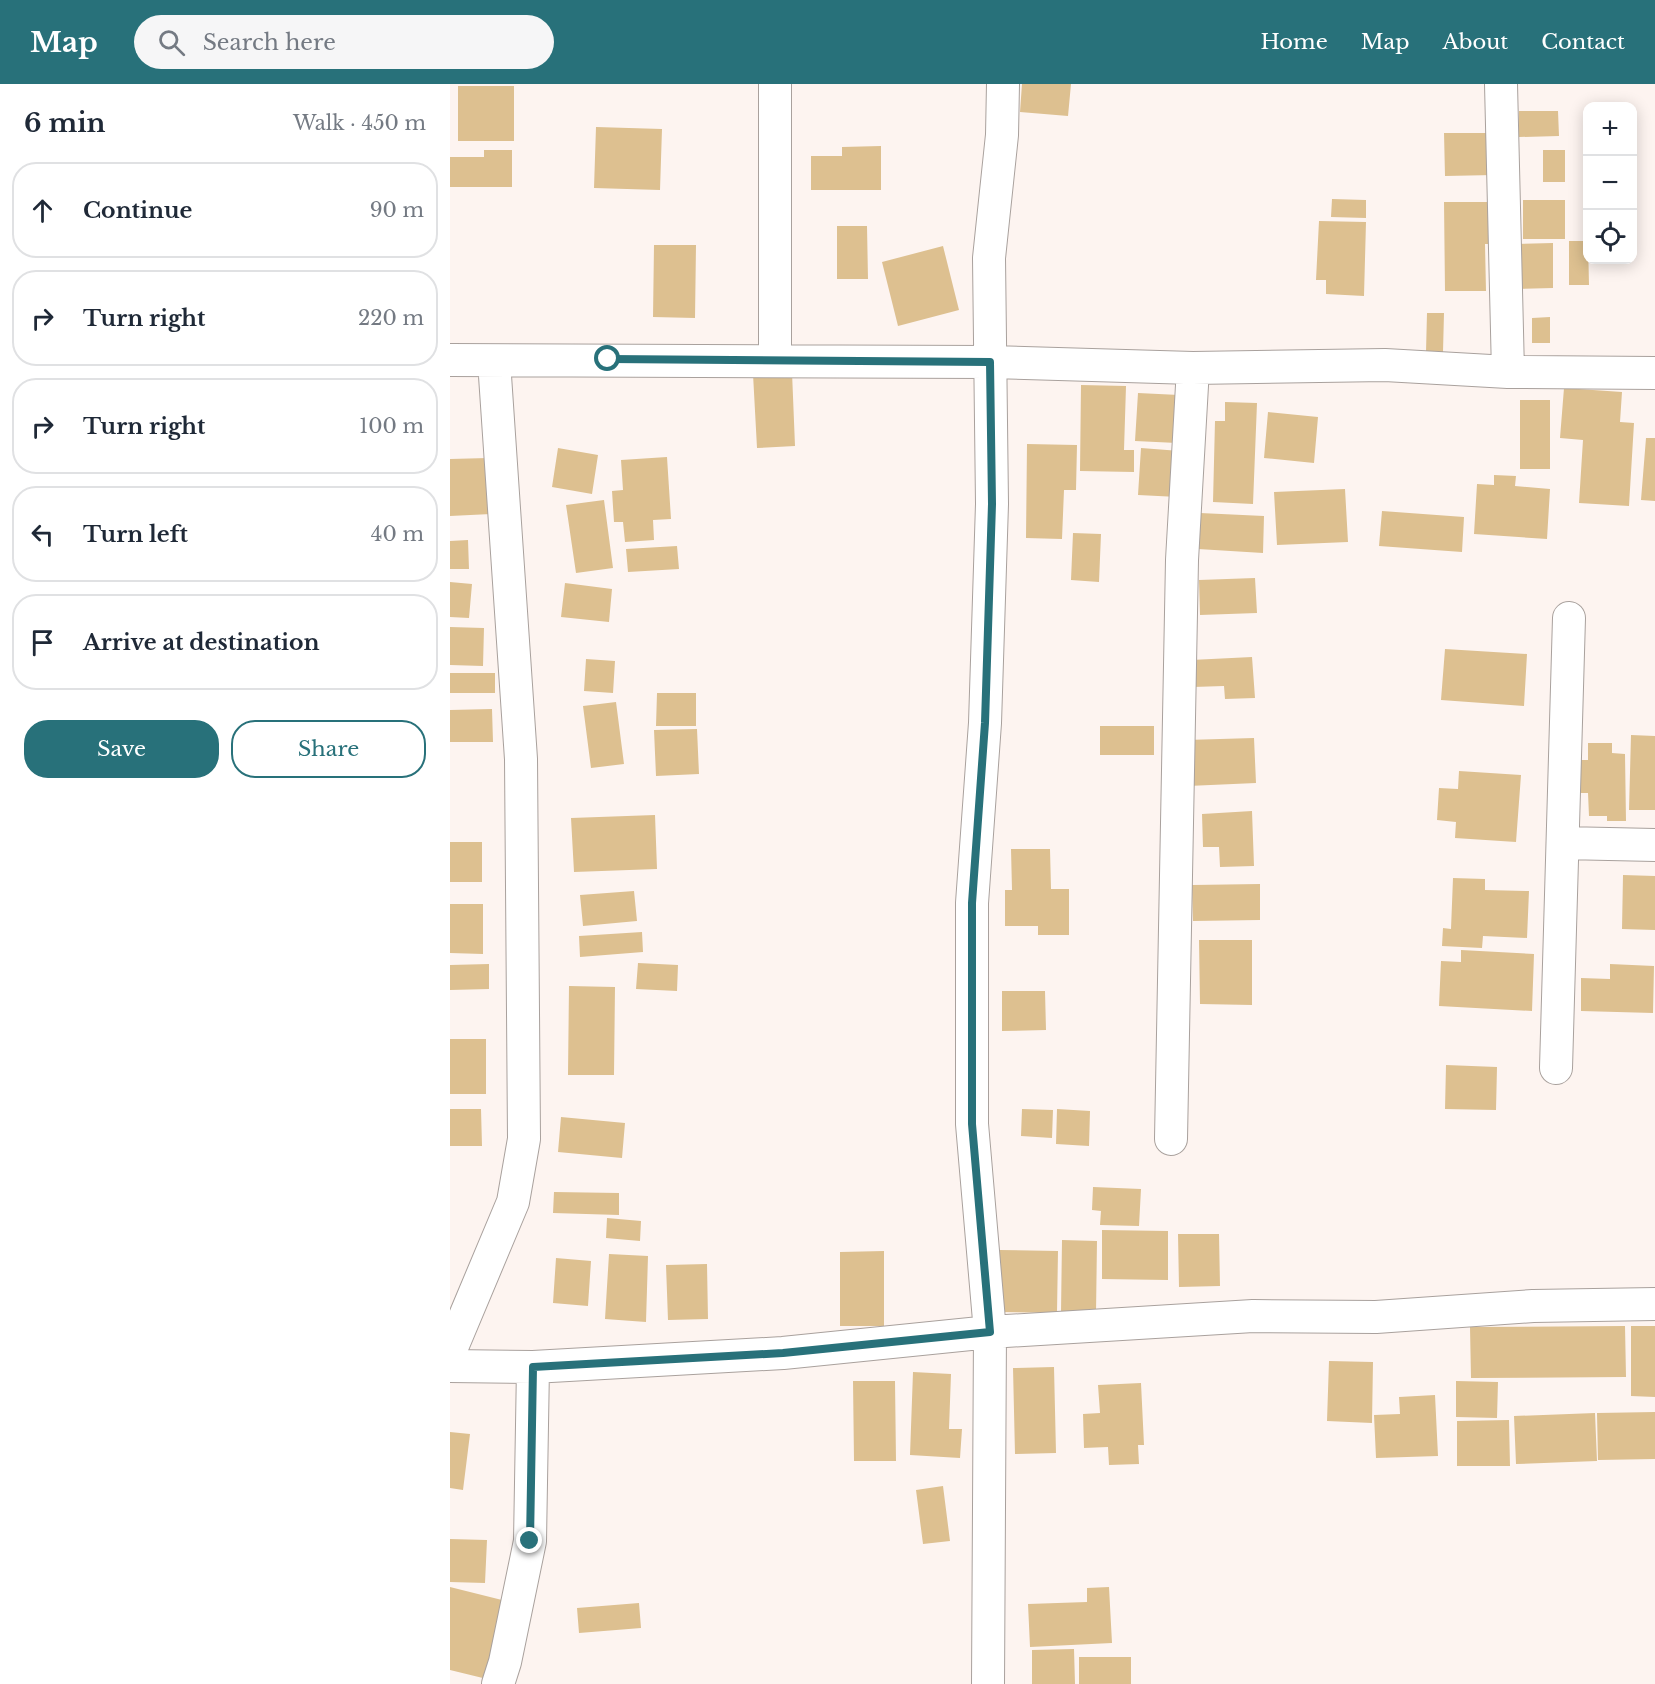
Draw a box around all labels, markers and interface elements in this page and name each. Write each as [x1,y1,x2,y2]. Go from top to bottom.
search box [134,15,554,69]
text: Map [30,25,98,60]
icon: search [155,26,188,59]
text: Search here [203,29,336,56]
text: Home [1261,29,1328,55]
text: Map [1361,29,1409,55]
text: About [1442,29,1508,55]
text: Contact [1541,29,1625,55]
map controls [1583,102,1637,264]
button: + [1583,102,1637,156]
text: 6 min [24,107,105,139]
text: Walk · 450 m [293,111,426,135]
button: − [1583,156,1637,210]
icon: ahead [26,194,59,227]
text: Continue [83,197,192,224]
text: 90 m [370,198,424,222]
button: locate [1583,210,1637,264]
icon: right [26,302,59,335]
text: Turn right [83,305,205,332]
text: 220 m [358,306,424,330]
route start [594,345,620,371]
icon: right [26,410,59,443]
text: Turn right [83,413,205,440]
text: 100 m [359,414,424,438]
icon: left [26,518,59,551]
text: Turn left [83,521,188,548]
text: 40 m [371,522,424,546]
icon: arrive [26,626,59,659]
text: Arrive at destination [83,629,320,656]
button: Save [24,720,219,778]
button: Share [231,720,426,778]
route end [516,1527,542,1553]

